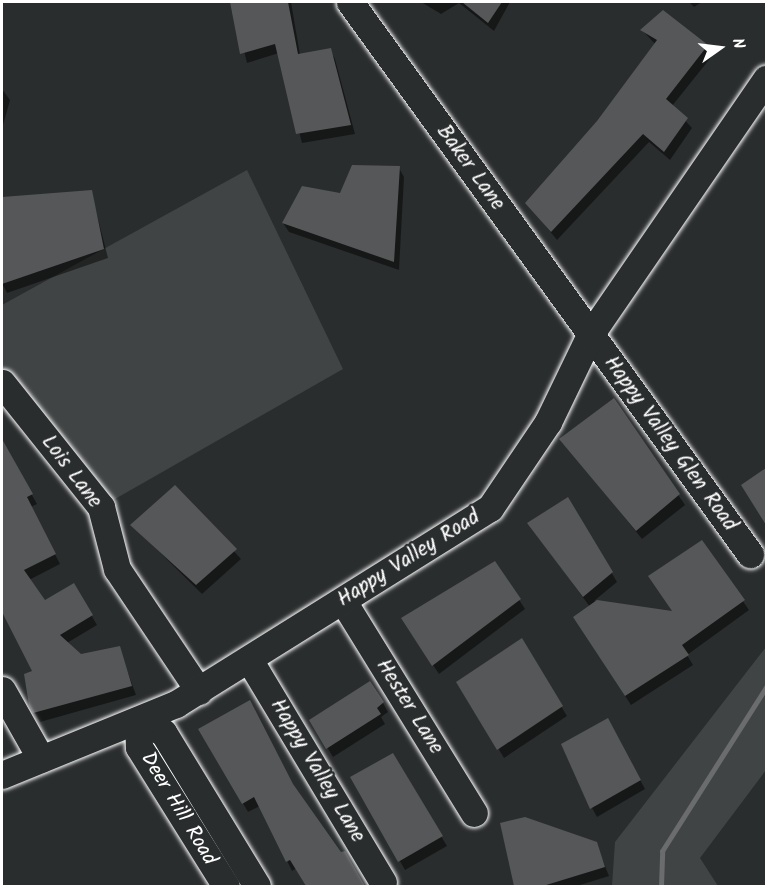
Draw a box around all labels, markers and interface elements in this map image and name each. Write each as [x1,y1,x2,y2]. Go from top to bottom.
north arrow [690,18,750,78]
text: N [725,36,751,51]
street label: Baker Lane [430,120,510,216]
street label: Happy Valley Glen Road [598,351,742,537]
street label: Lois Lane [35,430,107,514]
street label: Happy Valley Road [333,505,485,613]
street label: Hester Lane [370,655,448,759]
street label: Happy Valley Lane [264,695,370,847]
street label: Deer Hill Road [134,748,222,870]

